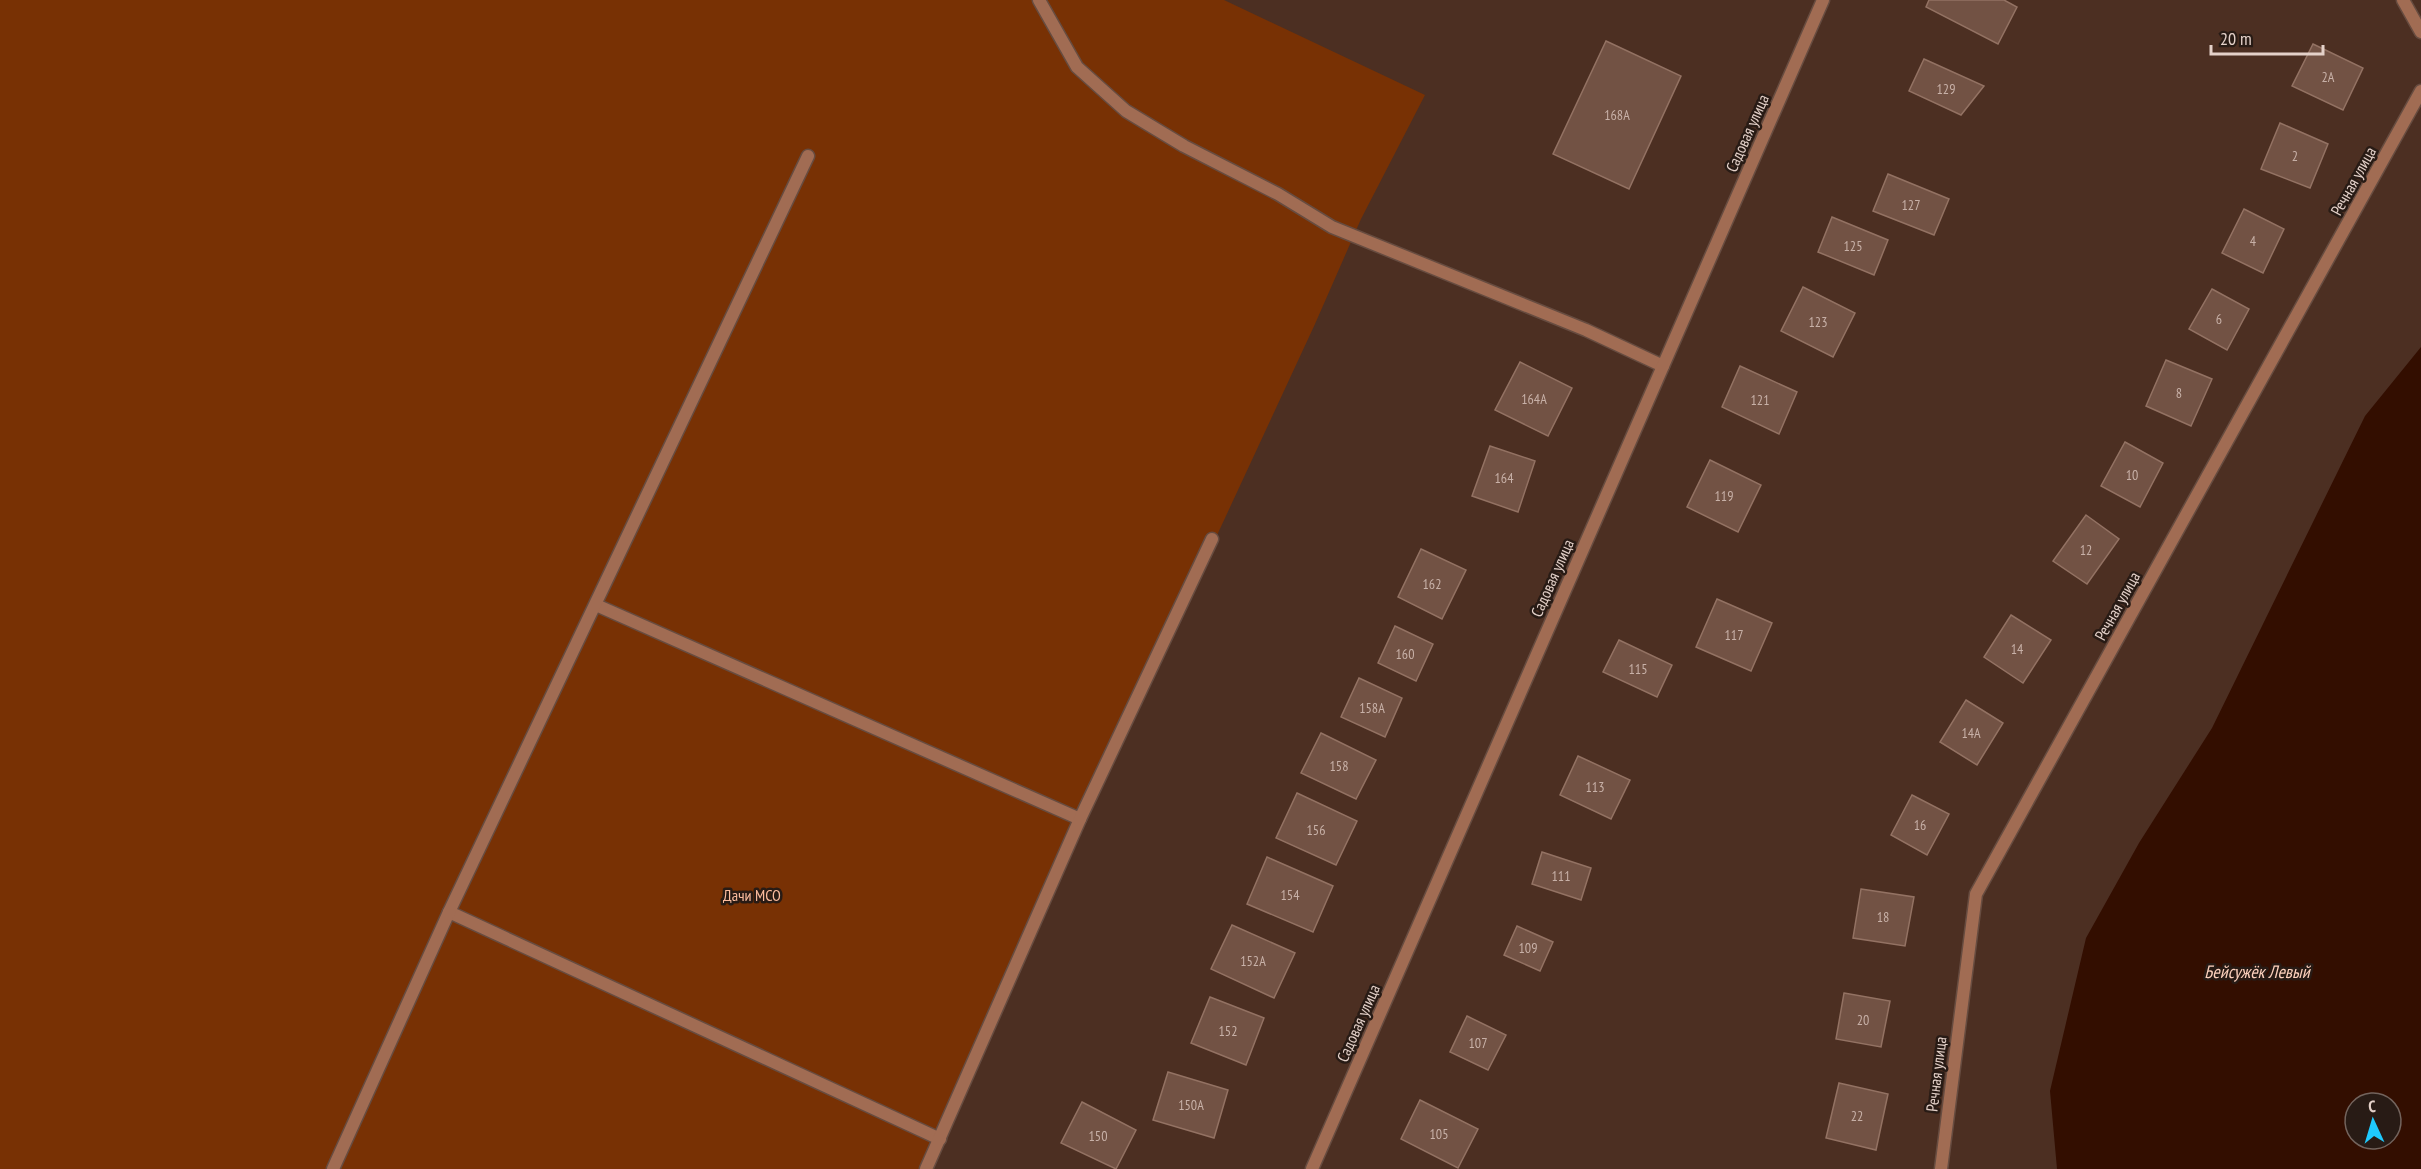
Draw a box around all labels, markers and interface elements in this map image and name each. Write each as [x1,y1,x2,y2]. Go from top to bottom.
scale bar [2211,18,2324,56]
text: 20 m [2220,27,2252,50]
house number: 2А [2322,68,2335,86]
house number: 129 [1937,80,1955,98]
street label: Садовая улица [1721,91,1773,175]
house number: 168А [1604,106,1630,124]
street label: Речная улица [2326,143,2380,219]
house number: 2 [2292,147,2298,165]
house number: 127 [1902,196,1920,214]
house number: 4 [2250,232,2257,250]
house number: 125 [1844,237,1862,255]
house number: 6 [2216,310,2222,328]
house number: 123 [1809,313,1827,331]
house number: 8 [2176,384,2182,402]
house number: 164А [1521,390,1547,408]
house number: 121 [1751,391,1769,409]
house number: 10 [2126,466,2138,484]
house number: 164 [1495,469,1514,487]
house number: 119 [1715,487,1733,505]
street label: Садовая улица [1526,536,1578,620]
house number: 12 [2080,541,2092,559]
street label: Речная улица [2090,568,2144,644]
house number: 162 [1423,575,1441,593]
house number: 117 [1725,626,1743,644]
house number: 14 [2011,640,2024,658]
house number: 160 [1396,645,1414,663]
house number: 115 [1629,660,1647,678]
house number: 158А [1359,699,1385,717]
house number: 14А [1961,724,1981,742]
house number: 158 [1330,757,1348,775]
house number: 113 [1586,778,1604,796]
house number: 16 [1914,816,1926,834]
house number: 156 [1307,821,1325,839]
house number: 111 [1552,867,1570,885]
park label: Дачи МСО [723,885,781,905]
house number: 154 [1281,886,1300,904]
house number: 18 [1877,908,1889,926]
house number: 109 [1519,939,1537,957]
house number: 152А [1240,952,1266,970]
water label: Бейсужёк Левый [2204,960,2312,983]
street label: Садовая улица [1332,981,1384,1065]
house number: 20 [1857,1011,1869,1029]
house number: 152 [1219,1022,1237,1040]
house number: 107 [1469,1034,1487,1052]
street label: Речная улица [1921,1035,1951,1113]
north arrow [2343,1091,2403,1151]
house number: 150А [1178,1096,1204,1114]
text: С [2368,1096,2377,1116]
house number: 22 [1851,1107,1863,1125]
house number: 105 [1430,1125,1448,1143]
house number: 150 [1089,1127,1107,1145]

